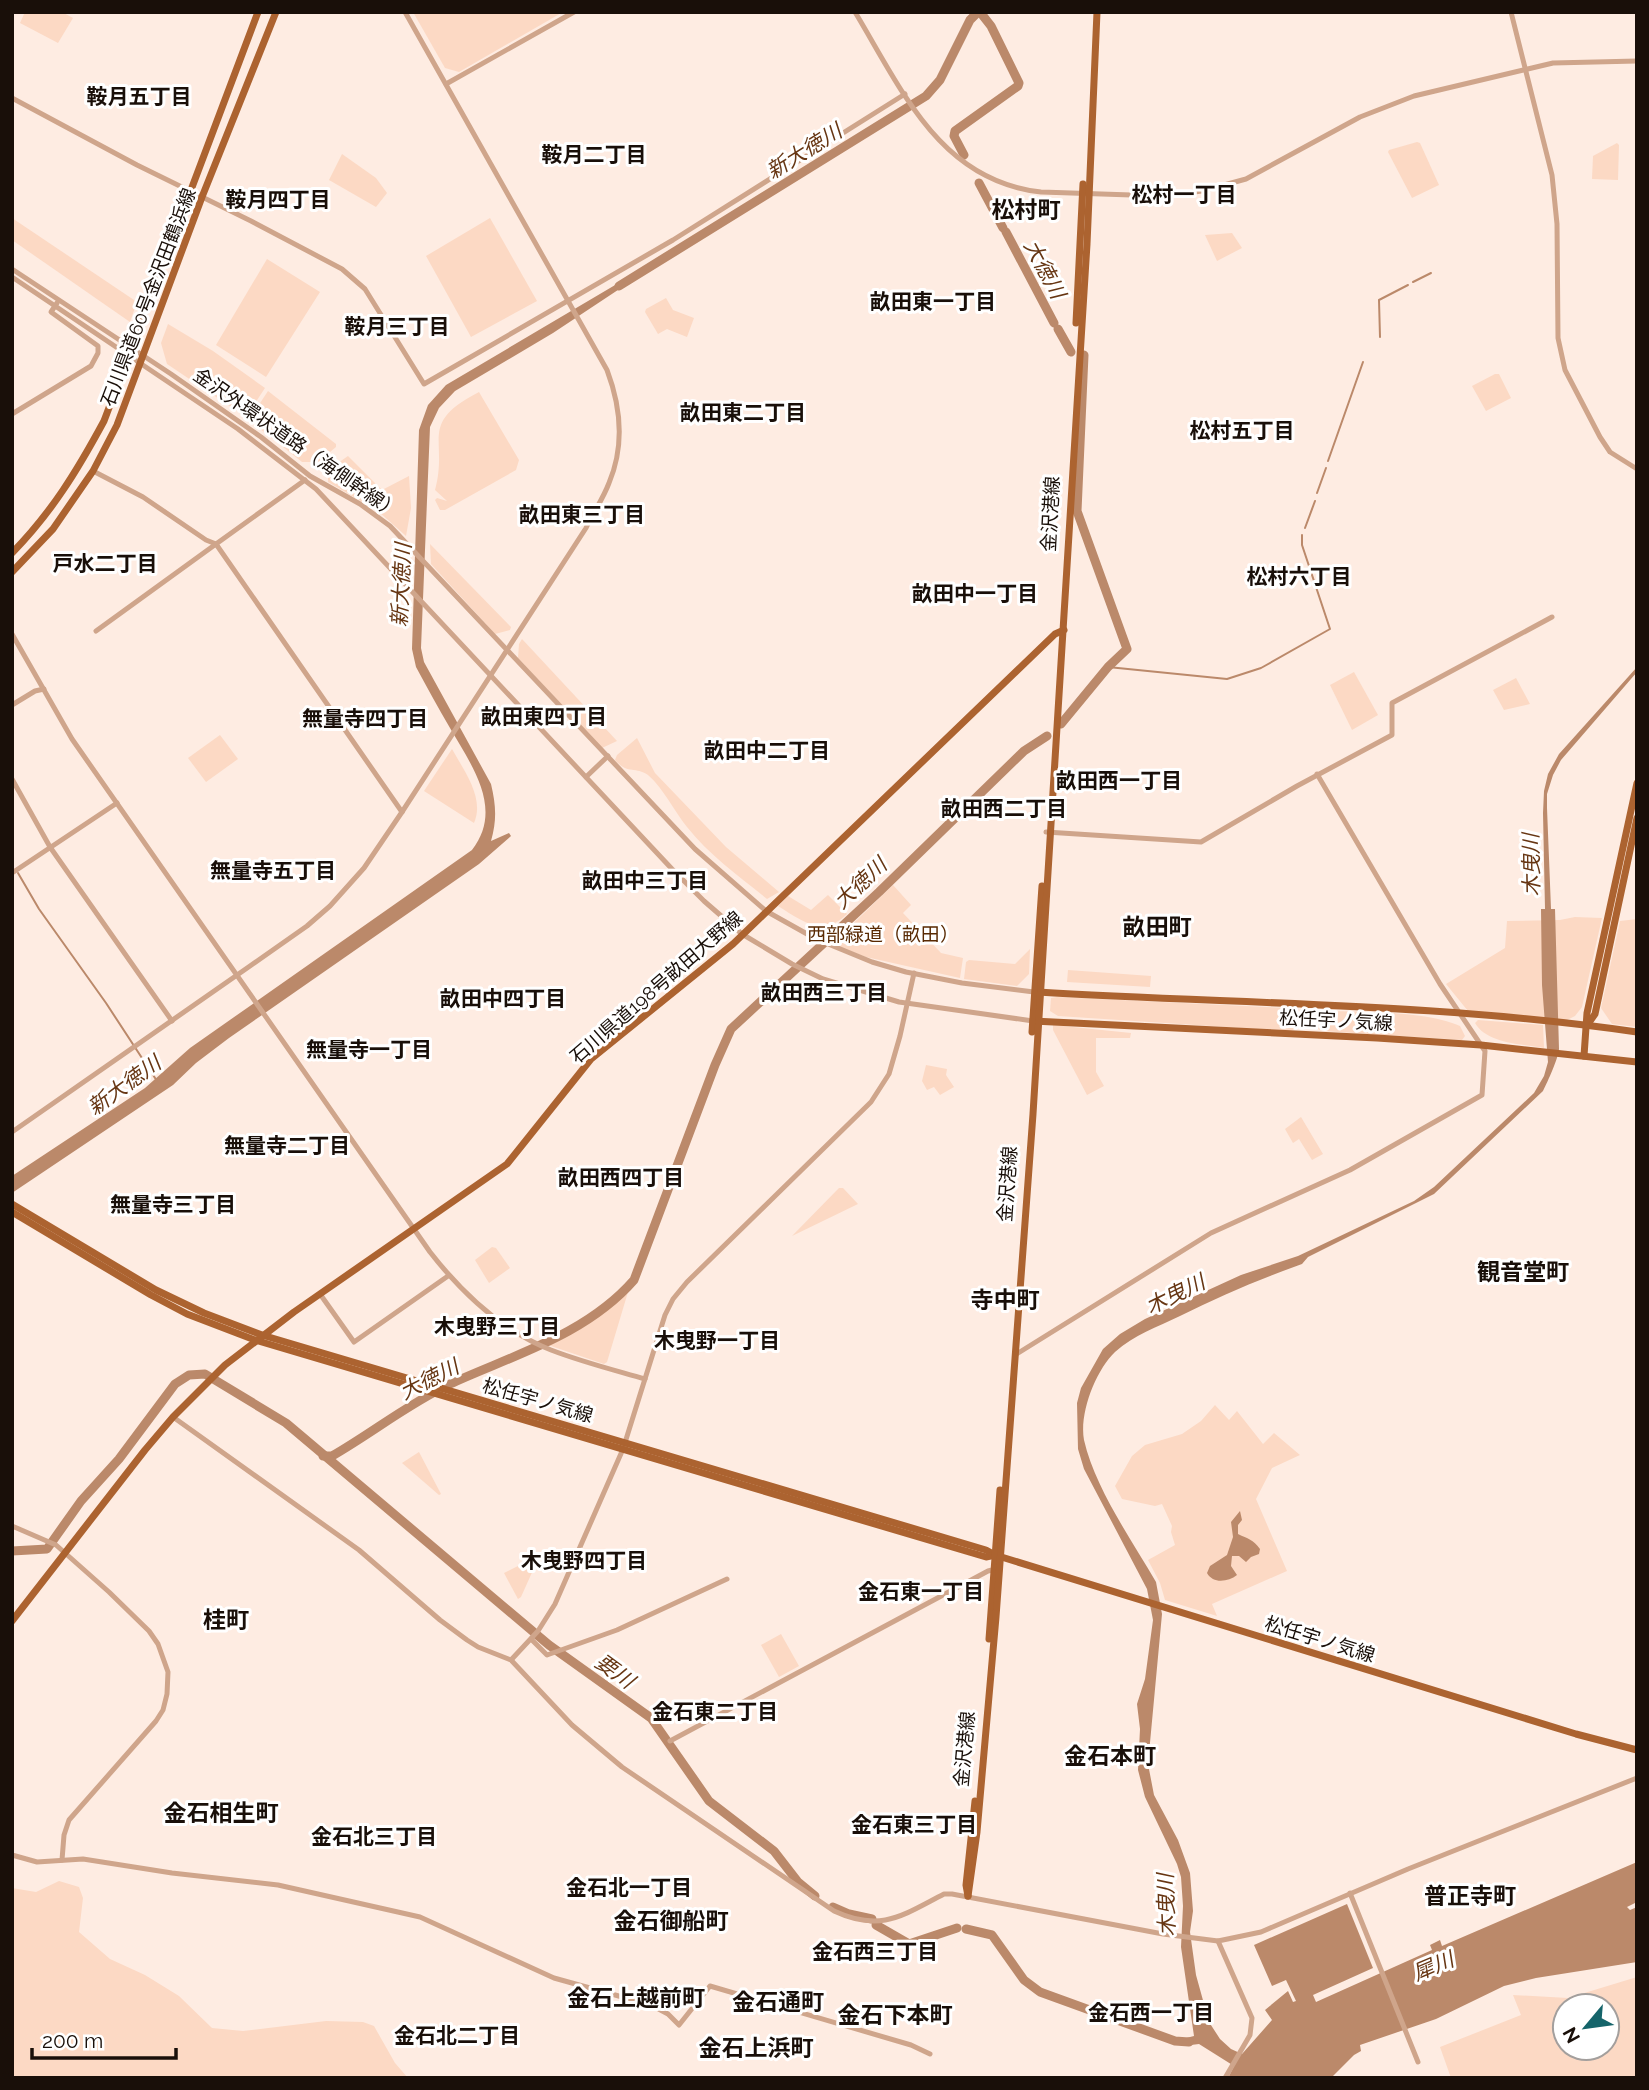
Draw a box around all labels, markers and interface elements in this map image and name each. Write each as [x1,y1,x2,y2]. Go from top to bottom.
district label: 鞍月五丁目 [87,84,192,109]
water label: 新大徳川 [762,117,848,184]
district label: 鞍月二丁目 [542,142,647,167]
district label: 松村一丁目 [1132,182,1237,207]
street label: 石川県道60号金沢田鶴浜線 [96,185,200,409]
district label: 鞍月四丁目 [226,187,331,212]
district label: 松村町 [992,196,1061,223]
water label: 大徳川 [1019,235,1072,304]
district label: 畝田東一丁目 [870,289,996,314]
district label: 鞍月三丁目 [345,314,450,339]
street label: 金沢外環状道路（海側幹線） [190,363,404,523]
district label: 畝田東二丁目 [680,400,806,425]
district label: 松村五丁目 [1190,418,1295,443]
street label: 金沢港線 [1037,475,1063,553]
district label: 畝田東三丁目 [519,502,645,527]
water label: 新大徳川 [386,540,416,628]
district label: 戸水二丁目 [53,551,158,576]
district label: 松村六丁目 [1247,564,1352,589]
district label: 畝田中一丁目 [912,581,1038,606]
district label: 畝田東四丁目 [481,704,607,729]
district label: 無量寺四丁目 [302,706,428,731]
district label: 畝田中二丁目 [704,738,830,763]
district label: 畝田西一丁目 [1056,768,1182,793]
district label: 畝田西二丁目 [941,796,1067,821]
water label: 木曳川 [1518,831,1544,897]
water label: 大徳川 [828,851,893,914]
district label: 無量寺五丁目 [210,858,336,883]
district label: 畝田中三丁目 [582,868,708,893]
street label: 石川県道198号畝田大野線 [566,906,746,1068]
district label: 畝田町 [1123,913,1192,940]
park label: 西部緑道（畝田） [807,923,959,945]
district label: 畝田西三丁目 [761,980,887,1005]
district label: 畝田中四丁目 [440,986,566,1011]
street label: 松任宇ノ気線 [1278,1006,1394,1034]
district label: 無量寺一丁目 [306,1037,432,1062]
water label: 新大徳川 [83,1049,167,1120]
district label: 無量寺二丁目 [224,1133,350,1158]
street label: 金沢港線 [993,1145,1021,1223]
district label: 畝田西四丁目 [558,1165,684,1190]
district label: 無量寺三丁目 [110,1192,236,1217]
district label: 観音堂町 [1477,1258,1569,1285]
water label: 木曳川 [1141,1268,1211,1319]
district label: 寺中町 [971,1286,1040,1313]
district label: 木曳野三丁目 [434,1314,560,1339]
district label: 木曳野一丁目 [654,1328,780,1353]
water label: 大徳川 [395,1353,465,1404]
street label: 松任宇ノ気線 [480,1374,596,1426]
district label: 木曳野四丁目 [521,1548,647,1573]
district label: 金石東一丁目 [858,1579,984,1604]
district label: 桂町 [203,1606,249,1633]
street label: 松任宇ノ気線 [1262,1612,1378,1666]
water label: 要川 [591,1649,641,1695]
district label: 金石東二丁目 [652,1699,778,1724]
street label: 金沢港線 [950,1710,978,1788]
district label: 金石本町 [1064,1742,1156,1769]
district label: 金石相生町 [164,1799,279,1826]
district label: 金石東三丁目 [851,1812,977,1837]
district label: 金石北三丁目 [311,1824,437,1849]
water label: 木曳川 [1152,1871,1180,1937]
district label: 金石北一丁目 [566,1875,692,1900]
district label: 普正寺町 [1424,1882,1516,1909]
district label: 金石御船町 [614,1907,729,1934]
district label: 金石西三丁目 [812,1939,938,1964]
water label: 犀川 [1409,1946,1459,1986]
district label: 金石上越前町 [567,1984,705,2011]
district label: 金石通町 [732,1988,824,2015]
north arrow [1551,1992,1621,2062]
district label: 金石西一丁目 [1088,2000,1214,2025]
district label: 金石下本町 [838,2001,953,2028]
scale bar [32,2016,175,2060]
district label: 金石北二丁目 [394,2023,520,2048]
text: N [1558,2024,1584,2047]
text: 200 m [42,2028,103,2053]
district label: 金石上浜町 [699,2034,814,2061]

